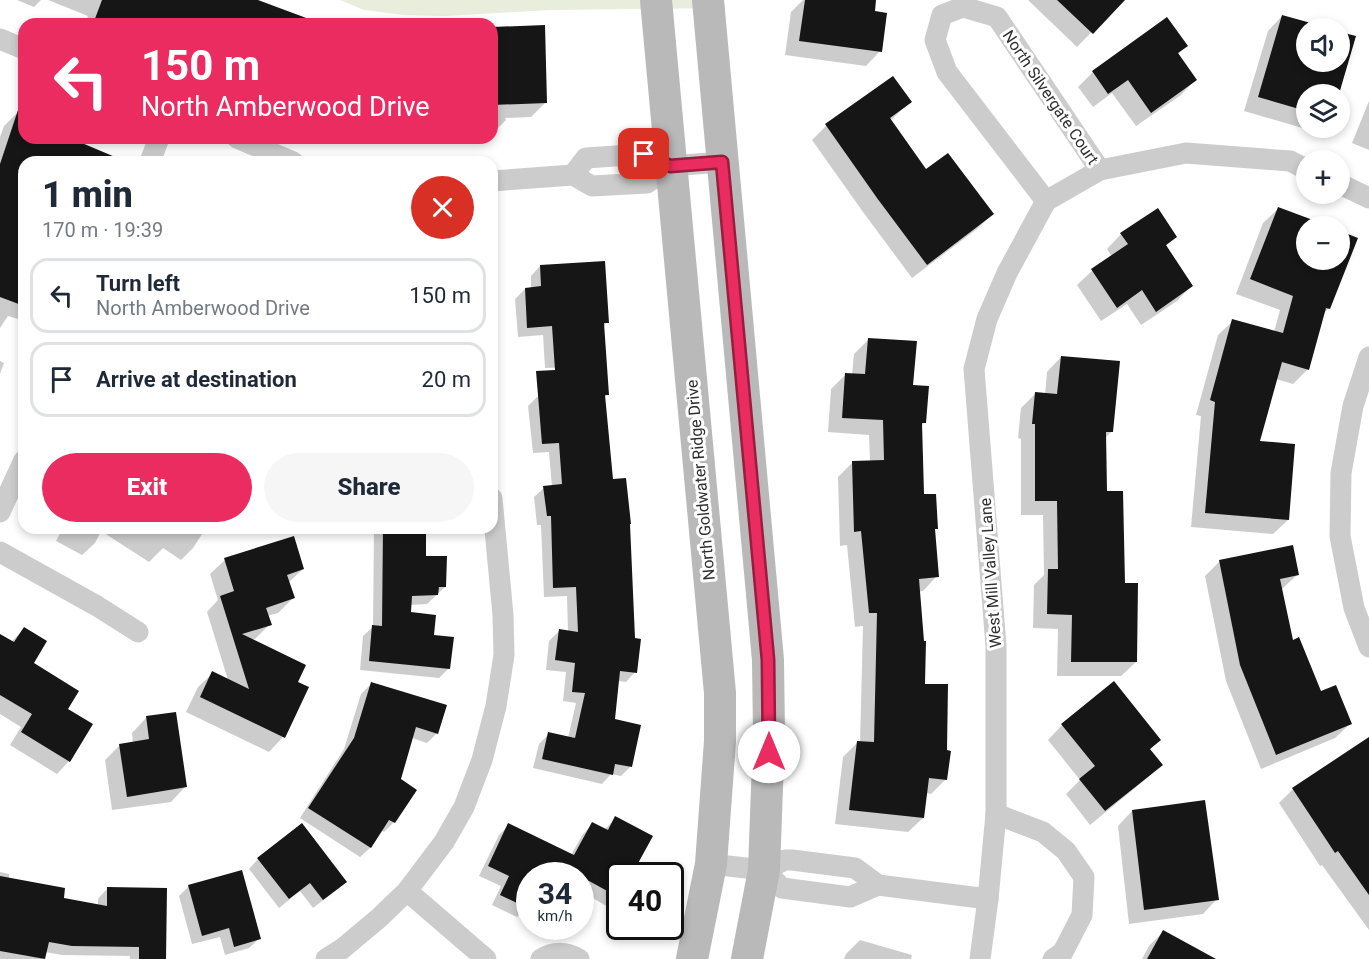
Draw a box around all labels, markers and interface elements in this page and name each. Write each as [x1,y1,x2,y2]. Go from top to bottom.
map controls [1296,18,1350,270]
button: sound [1296,18,1350,72]
street label: North Silvergate Court [999,27,1103,168]
text: 150 m [141,41,260,90]
icon: left [42,42,120,120]
button: layers [1296,84,1350,138]
text: North Amberwood Drive [141,91,430,123]
pin [618,128,669,179]
icon: arrive [627,137,660,170]
button: + [1296,150,1350,204]
text: 1 min [42,174,133,216]
button: close [411,176,474,239]
button: − [1296,216,1350,270]
text: 170 m · 19:39 [42,218,163,242]
text: Turn left [96,271,180,296]
icon: left [45,279,78,312]
text: 150 m [409,283,471,308]
text: North Amberwood Drive [96,296,310,320]
icon: arrive [45,363,78,396]
text: Arrive at destination [96,367,297,392]
text: 20 m [422,367,471,392]
street label: North Goldwater Ridge Drive [682,379,719,581]
button: Exit [42,453,252,522]
button: Share [264,453,474,522]
street label: West Mill Valley Lane [976,497,1005,649]
position arrow [737,720,801,784]
speed limit sign: 40 [606,862,684,940]
text: 34 [538,876,572,911]
text: km/h [537,907,573,925]

